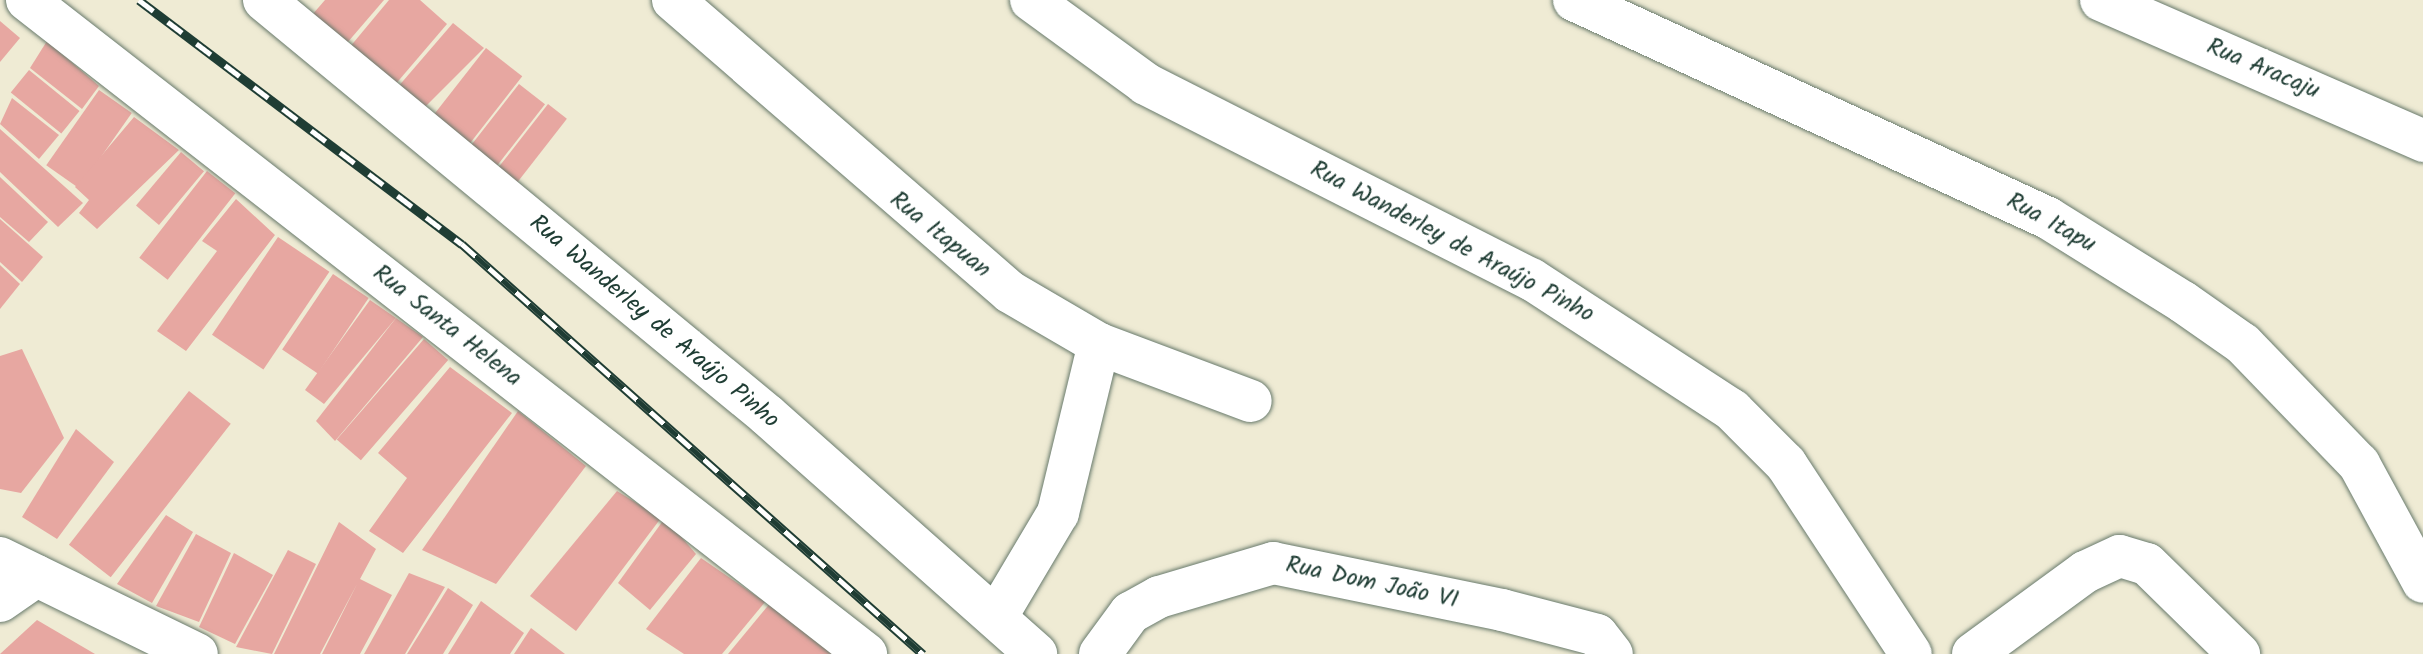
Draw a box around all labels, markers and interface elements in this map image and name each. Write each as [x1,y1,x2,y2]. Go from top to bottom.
street label: Rua Aracaju [2202,32,2324,106]
street label: Rua Wanderley de Araújo Pinho [1305,155,1599,329]
street label: Rua Itapuan [884,186,996,284]
street label: Rua Itapu [2001,187,2101,259]
street label: Rua Wanderley de Araújo Pinho [523,209,785,435]
street label: Rua Santa Helena [367,259,527,393]
street label: Rua Dom João VI [1283,551,1461,615]

